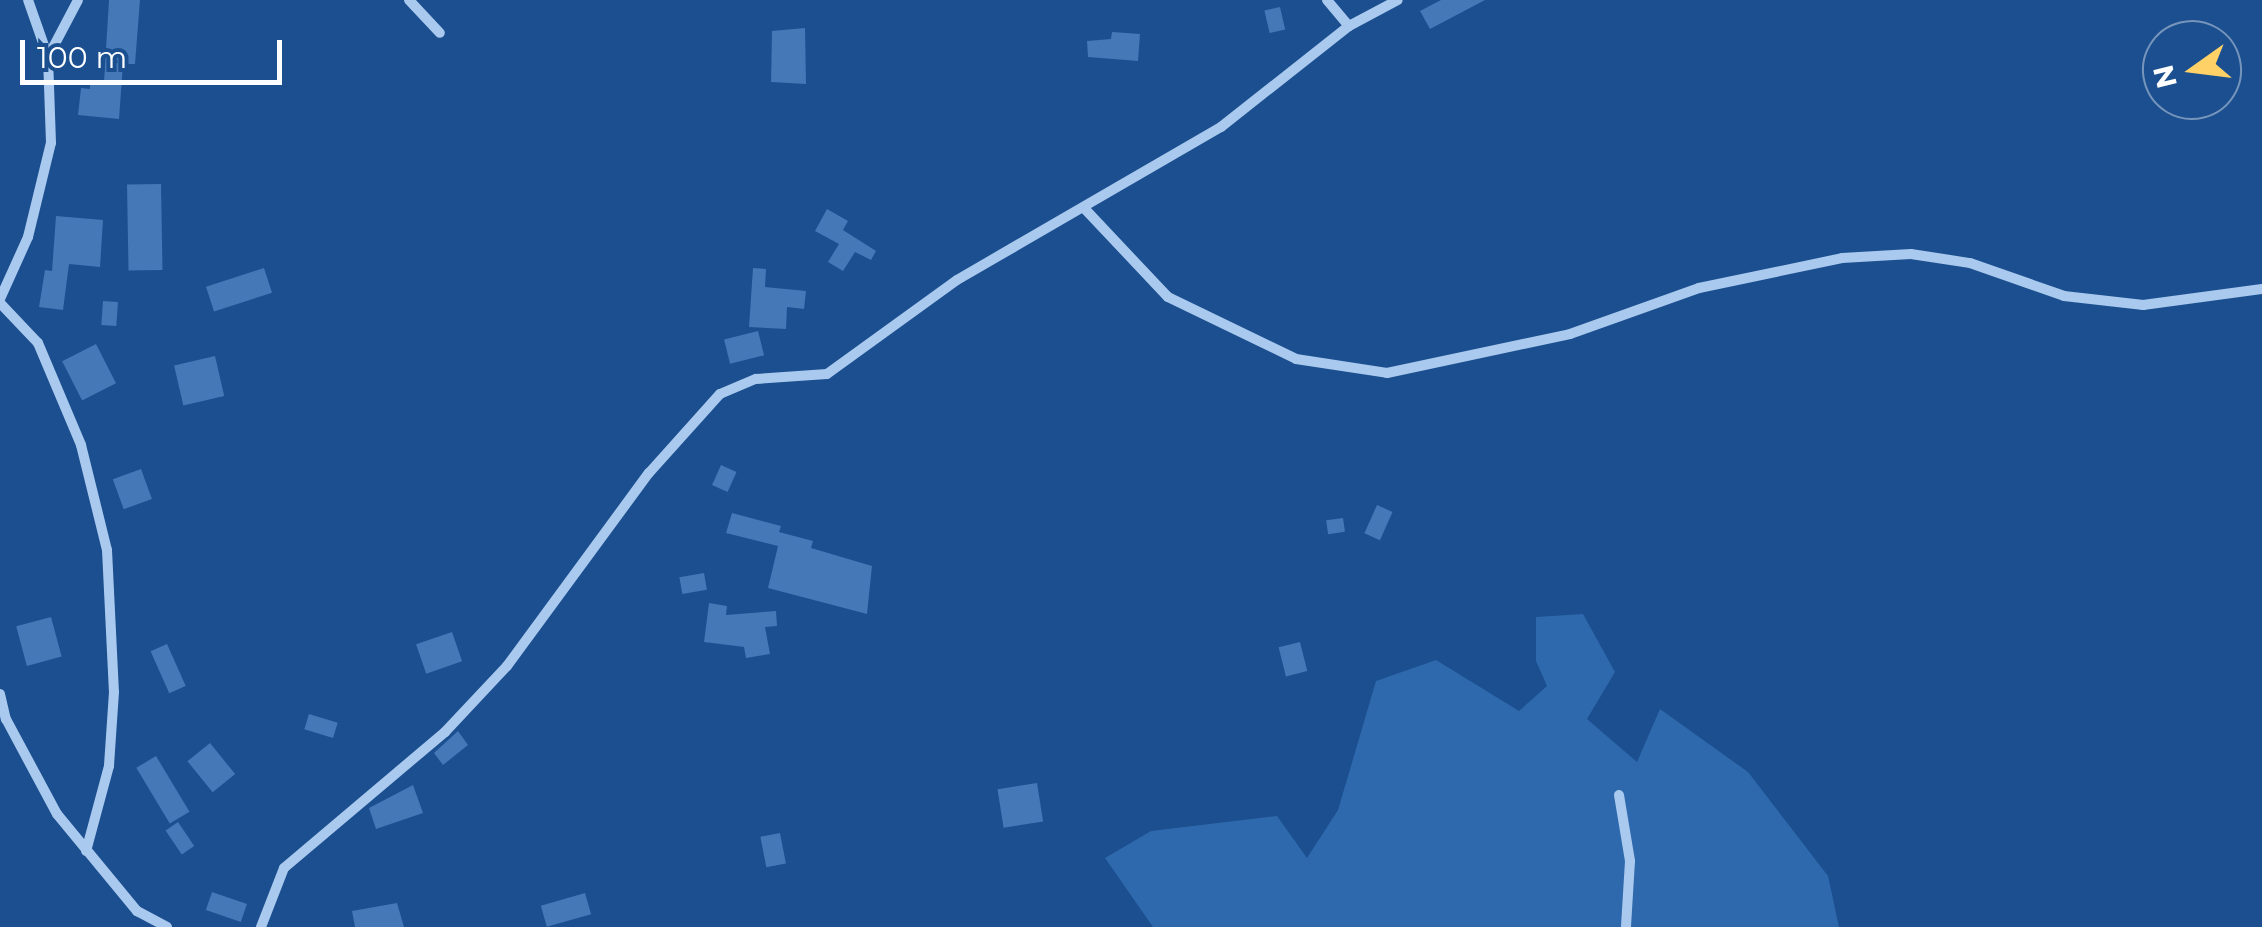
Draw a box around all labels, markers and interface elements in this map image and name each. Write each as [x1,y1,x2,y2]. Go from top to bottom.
scale bar [25,20,288,82]
north arrow [2142,20,2242,120]
text: 100 m [37,39,127,76]
text: N [2146,62,2184,92]

